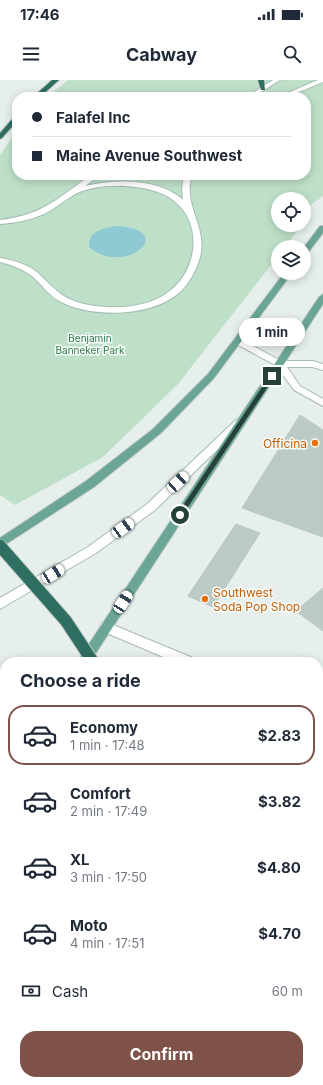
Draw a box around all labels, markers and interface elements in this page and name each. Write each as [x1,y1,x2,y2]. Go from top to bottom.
text: 17:46 [20,5,60,24]
icon: menu [20,43,42,65]
icon: search [281,43,303,65]
text: Cabway [126,44,197,65]
text: Falafel Inc [56,108,131,127]
text: Maine Avenue Southwest [56,146,242,165]
map controls [271,192,311,280]
button: locate [271,192,311,232]
button: layers [271,240,311,280]
callout: 1 min [239,318,305,346]
text: 1 min [256,324,288,340]
park label: Benjamin Banneker Park [56,332,125,356]
route end [263,367,281,385]
place label: Officina [263,436,307,451]
marker: Officina [310,438,320,448]
car [165,469,191,495]
route start [171,506,189,524]
car [110,516,136,540]
car [40,563,66,585]
place label: Southwest Soda Pop Shop [213,585,300,614]
car [111,589,135,615]
marker: Southwest Soda Pop Shop [200,594,210,604]
text: Choose a ride [20,670,141,691]
icon: car [22,717,58,753]
text: Economy [70,718,138,737]
text: $2.83 [258,726,301,745]
text: 1 min · 17:48 [70,737,145,753]
icon: car [22,783,58,819]
text: Comfort [70,784,131,803]
text: $3.82 [258,792,301,811]
text: 2 min · 17:49 [70,803,147,819]
icon: car [22,849,58,885]
text: XL [70,850,90,869]
text: $4.80 [257,858,301,877]
text: 3 min · 17:50 [70,869,147,885]
icon: car [22,915,58,951]
text: Moto [70,916,108,935]
text: $4.70 [258,924,301,943]
text: 4 min · 17:51 [70,935,144,951]
icon: cash [20,980,42,1002]
text: Cash [52,982,88,1001]
text: 60 m [272,983,303,999]
button: Confirm [20,1031,303,1077]

